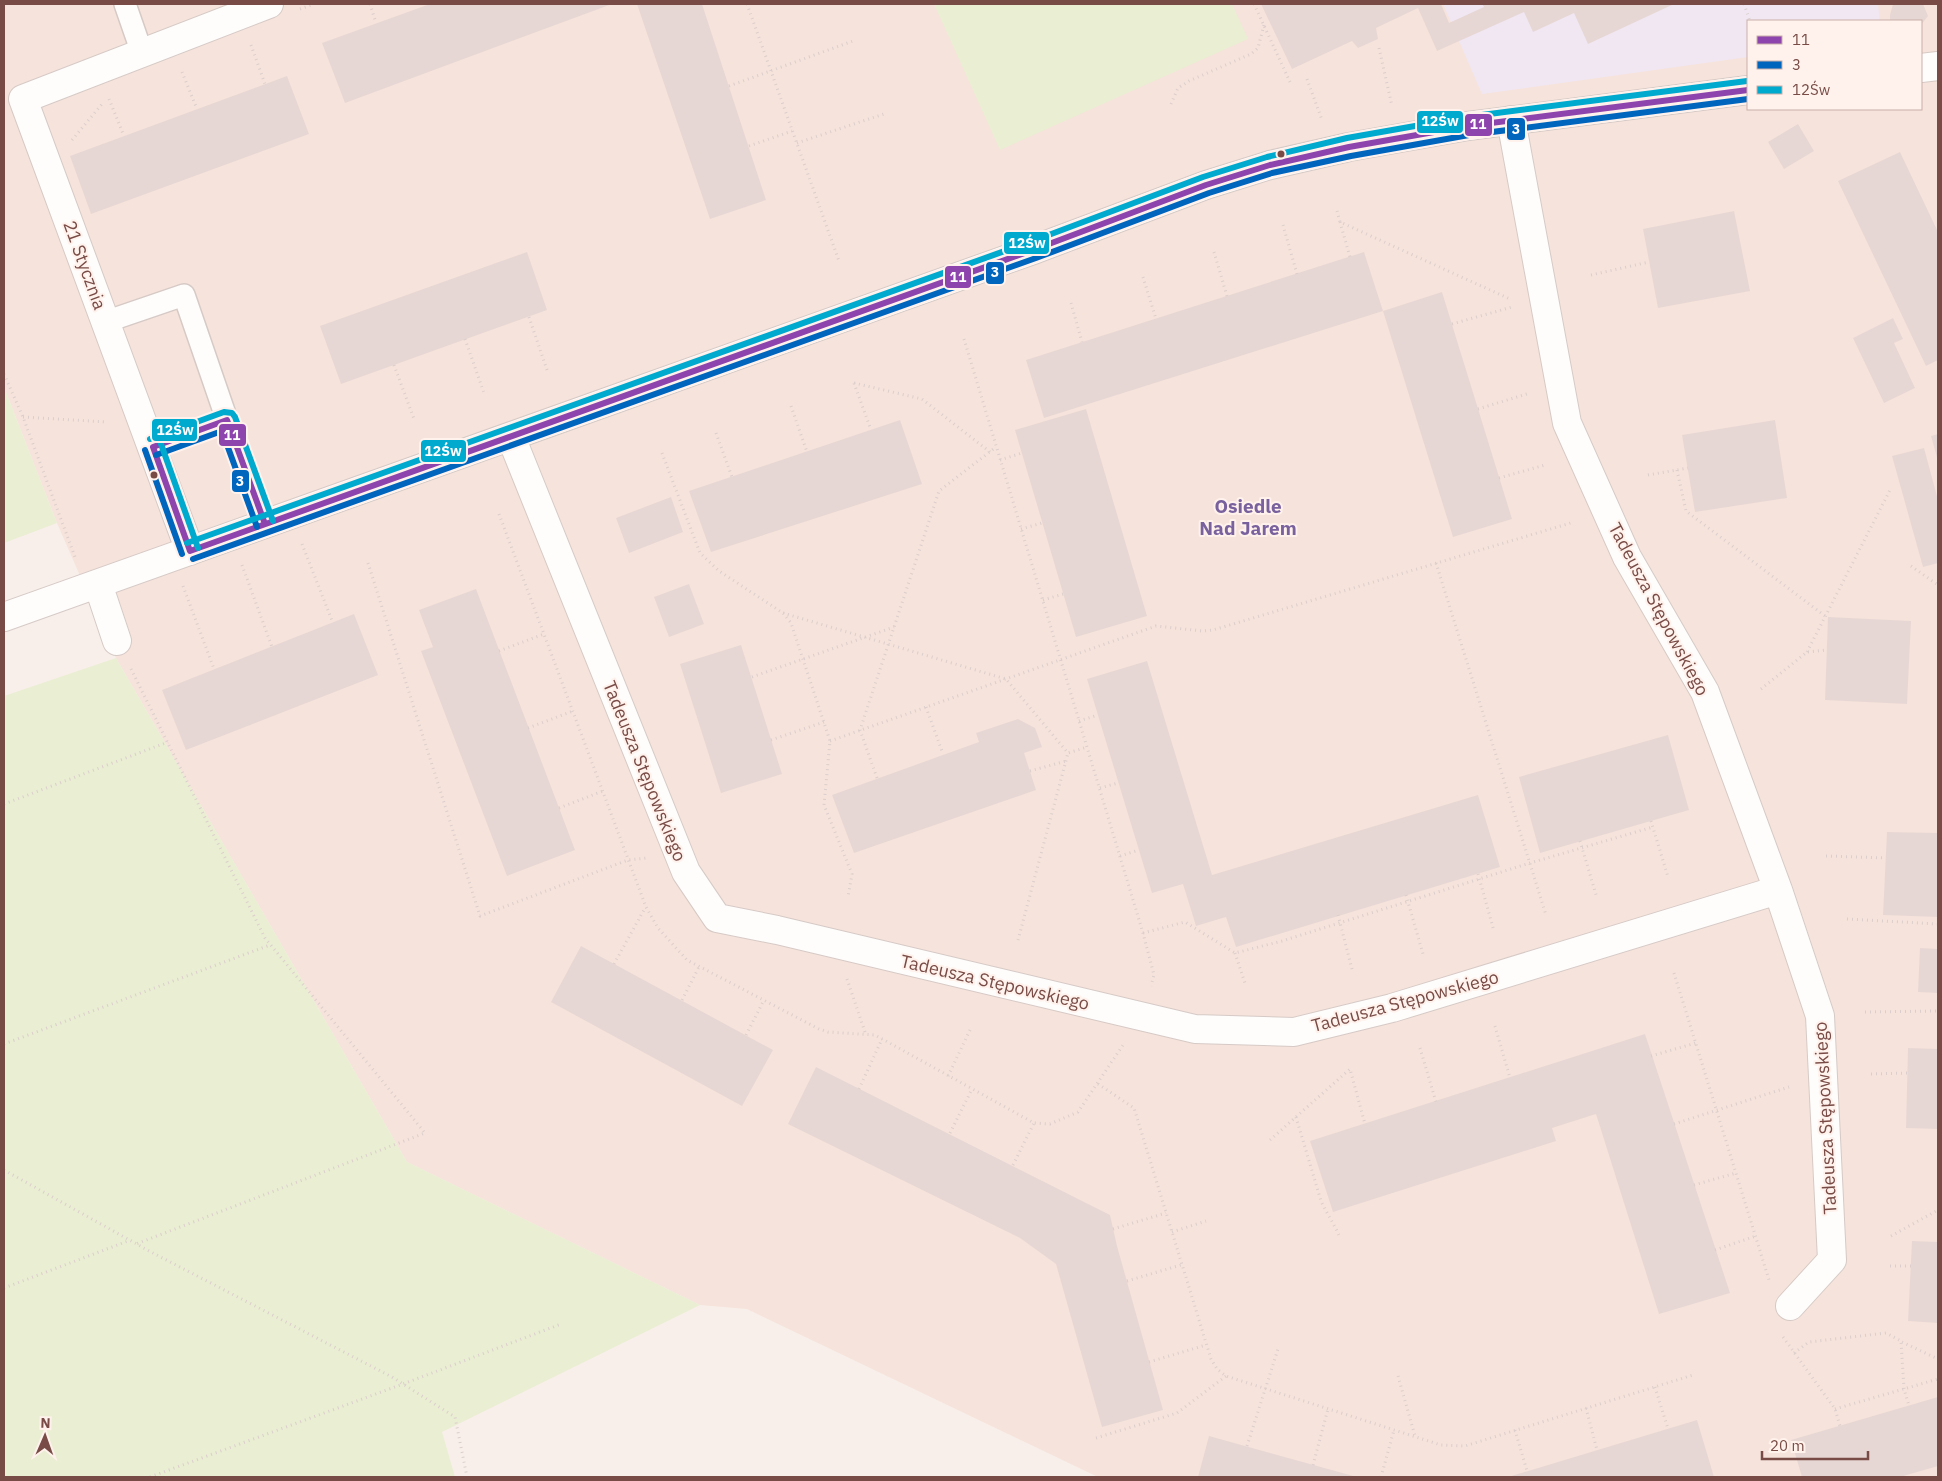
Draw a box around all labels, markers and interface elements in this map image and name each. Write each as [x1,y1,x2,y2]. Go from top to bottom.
legend [1747,20,1922,110]
text: 11 [1792,30,1810,49]
text: 3 [1792,55,1801,74]
text: 12Św [1792,80,1831,99]
line badge: 12Św [1416,110,1464,134]
text: 12Św [1421,112,1459,130]
line badge: 11 [1464,113,1493,137]
text: 11 [1470,115,1487,133]
line badge: 3 [1506,117,1526,141]
text: 3 [1512,120,1520,138]
unlabelled marker [1276,149,1286,159]
street label: 21 Stycznia [58,217,112,313]
line badge: 12Św [1003,231,1050,255]
text: 12Św [1008,234,1046,252]
line badge: 3 [985,261,1005,285]
text: 3 [991,263,999,281]
line badge: 11 [944,265,972,289]
text: 11 [950,268,967,286]
line badge: 12Św [151,418,198,442]
text: 12Św [156,421,194,439]
line badge: 11 [218,423,247,447]
text: 11 [224,426,241,444]
line badge: 12Św [420,439,467,463]
text: 12Św [424,442,462,460]
line badge: 3 [231,469,250,493]
unlabelled marker [149,470,159,480]
text: 3 [236,472,244,490]
district label: Osiedle Nad Jarem [1199,494,1297,540]
street label: Tadeusza Stępowskiego [1604,518,1714,700]
street label: Tadeusza Stępowskiego [598,677,692,865]
street label: Tadeusza Stępowskiego [898,949,1092,1015]
street label: Tadeusza Stępowskiego [1309,965,1501,1037]
street label: Tadeusza Stępowskiego [1808,1021,1842,1215]
north arrow [20,1411,70,1461]
text: N [40,1414,51,1432]
scale bar [1762,1428,1868,1460]
text: 20 m [1770,1436,1805,1455]

